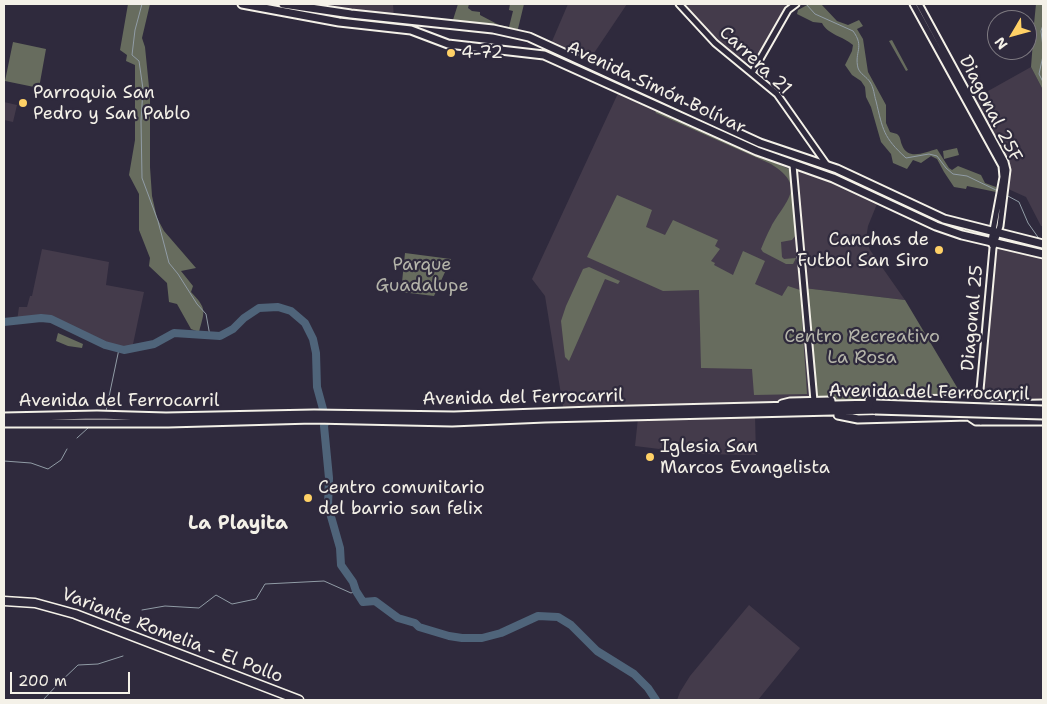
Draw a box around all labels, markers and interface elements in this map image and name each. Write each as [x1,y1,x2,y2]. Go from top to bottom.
north arrow [987,10,1037,60]
street label: Carrera 21 [714,22,796,100]
text: N [990,34,1011,53]
street label: Avenida Simón Bolívar [563,37,749,139]
place label: 4-72 [461,42,503,64]
marker: 4-72 [445,47,457,59]
street label: Diagonal 25F [954,52,1026,166]
place label: Parroquia San Pedro y San Pablo [33,82,190,125]
marker: Parroquia San Pedro y San Pablo [17,97,29,109]
place label: Canchas de Futbol San Siro [797,229,929,272]
marker: Canchas de Futbol San Siro [933,244,945,256]
park label: Parque Guadalupe [375,254,469,296]
street label: Diagonal 25 [958,264,988,372]
park label: Centro Recreativo La Rosa [784,326,940,368]
street label: Avenida del Ferrocarril [828,380,1030,406]
street label: Avenida del Ferrocarril [422,385,624,411]
street label: Avenida del Ferrocarril [18,390,220,412]
place label: Iglesia San Marcos Evangelista [660,436,830,478]
marker: Iglesia San Marcos Evangelista [644,451,656,463]
place label: Centro comunitario del barrio san felix [318,477,485,520]
marker: Centro comunitario del barrio san felix [302,492,314,504]
district label: La Playita [188,513,288,535]
street label: Variante Romelia - El Pollo [58,584,286,688]
scale bar [12,662,132,694]
text: 200 m [18,671,67,691]

